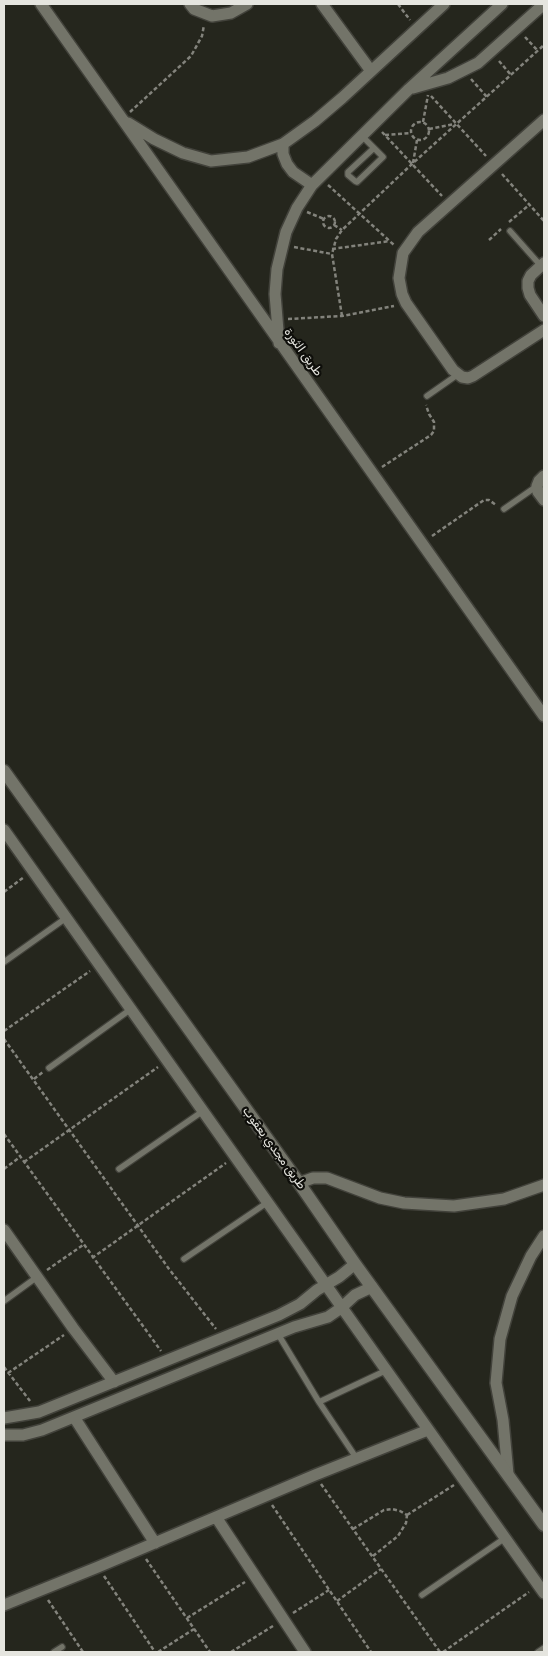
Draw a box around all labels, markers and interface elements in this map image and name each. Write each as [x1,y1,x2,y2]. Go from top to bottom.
street label: طريق الثورة [281,325,325,379]
street label: طريق مجدي يعقوب [239,1104,309,1192]

